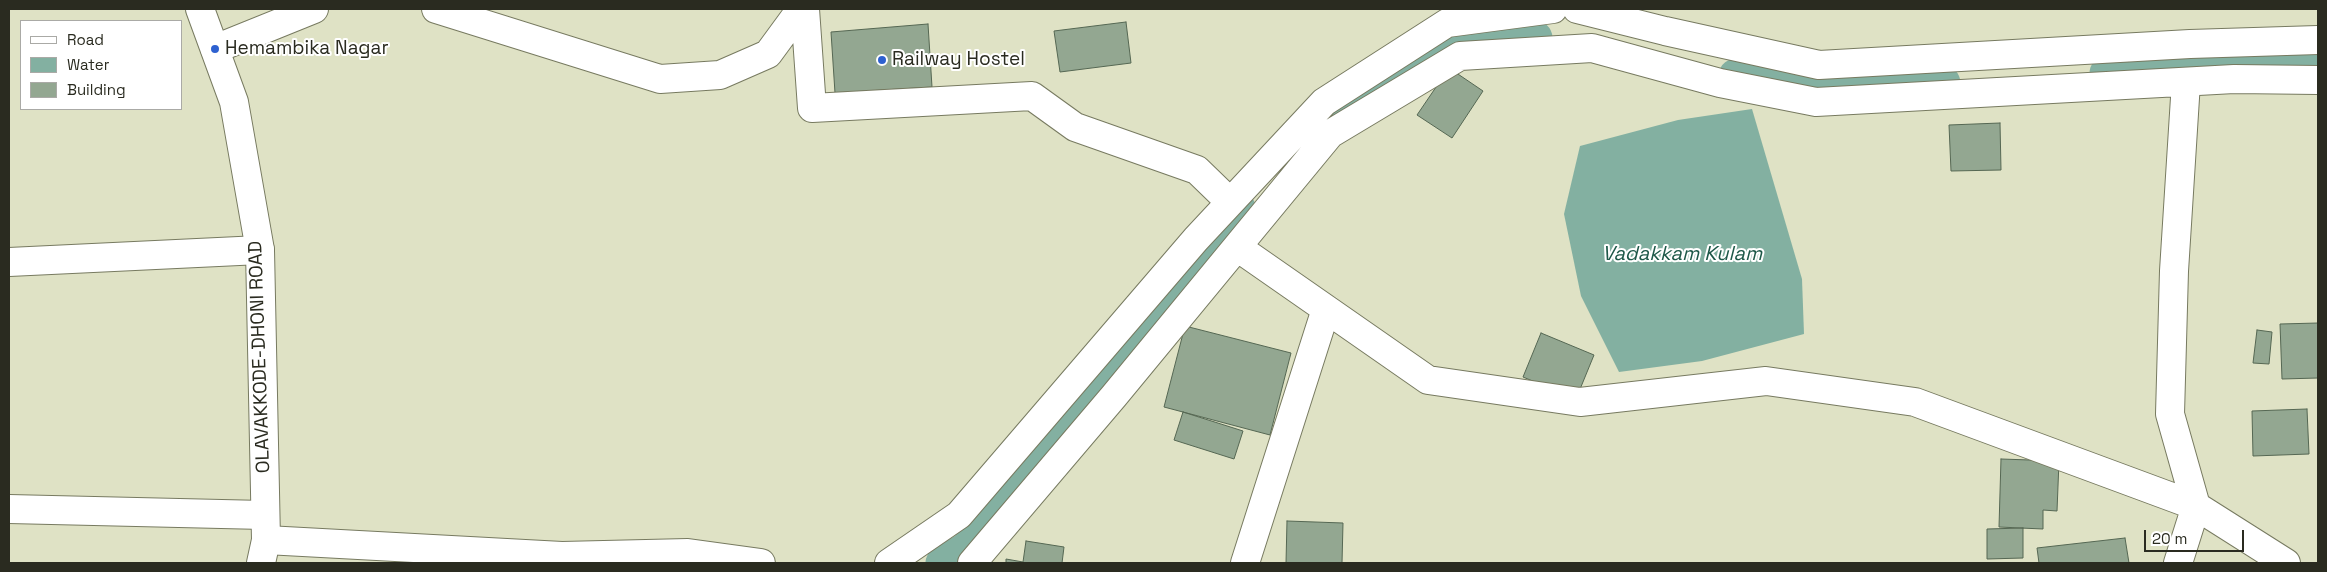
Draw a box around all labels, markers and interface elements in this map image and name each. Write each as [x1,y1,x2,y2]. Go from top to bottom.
legend [20,20,182,110]
text: Road [67,30,104,49]
place label: Hemambika Nagar [225,38,389,60]
marker: Hemambika Nagar [209,43,221,55]
place label: Railway Hostel [892,49,1025,71]
marker: Railway Hostel [876,54,888,66]
text: Water [67,55,109,74]
text: Building [67,80,126,99]
street label: OLAVAKKODE-DHONI ROAD [245,240,275,474]
water label: Vadakkam Kulam [1602,243,1762,267]
scale bar [2147,520,2247,552]
text: 20 m [2152,529,2187,548]

